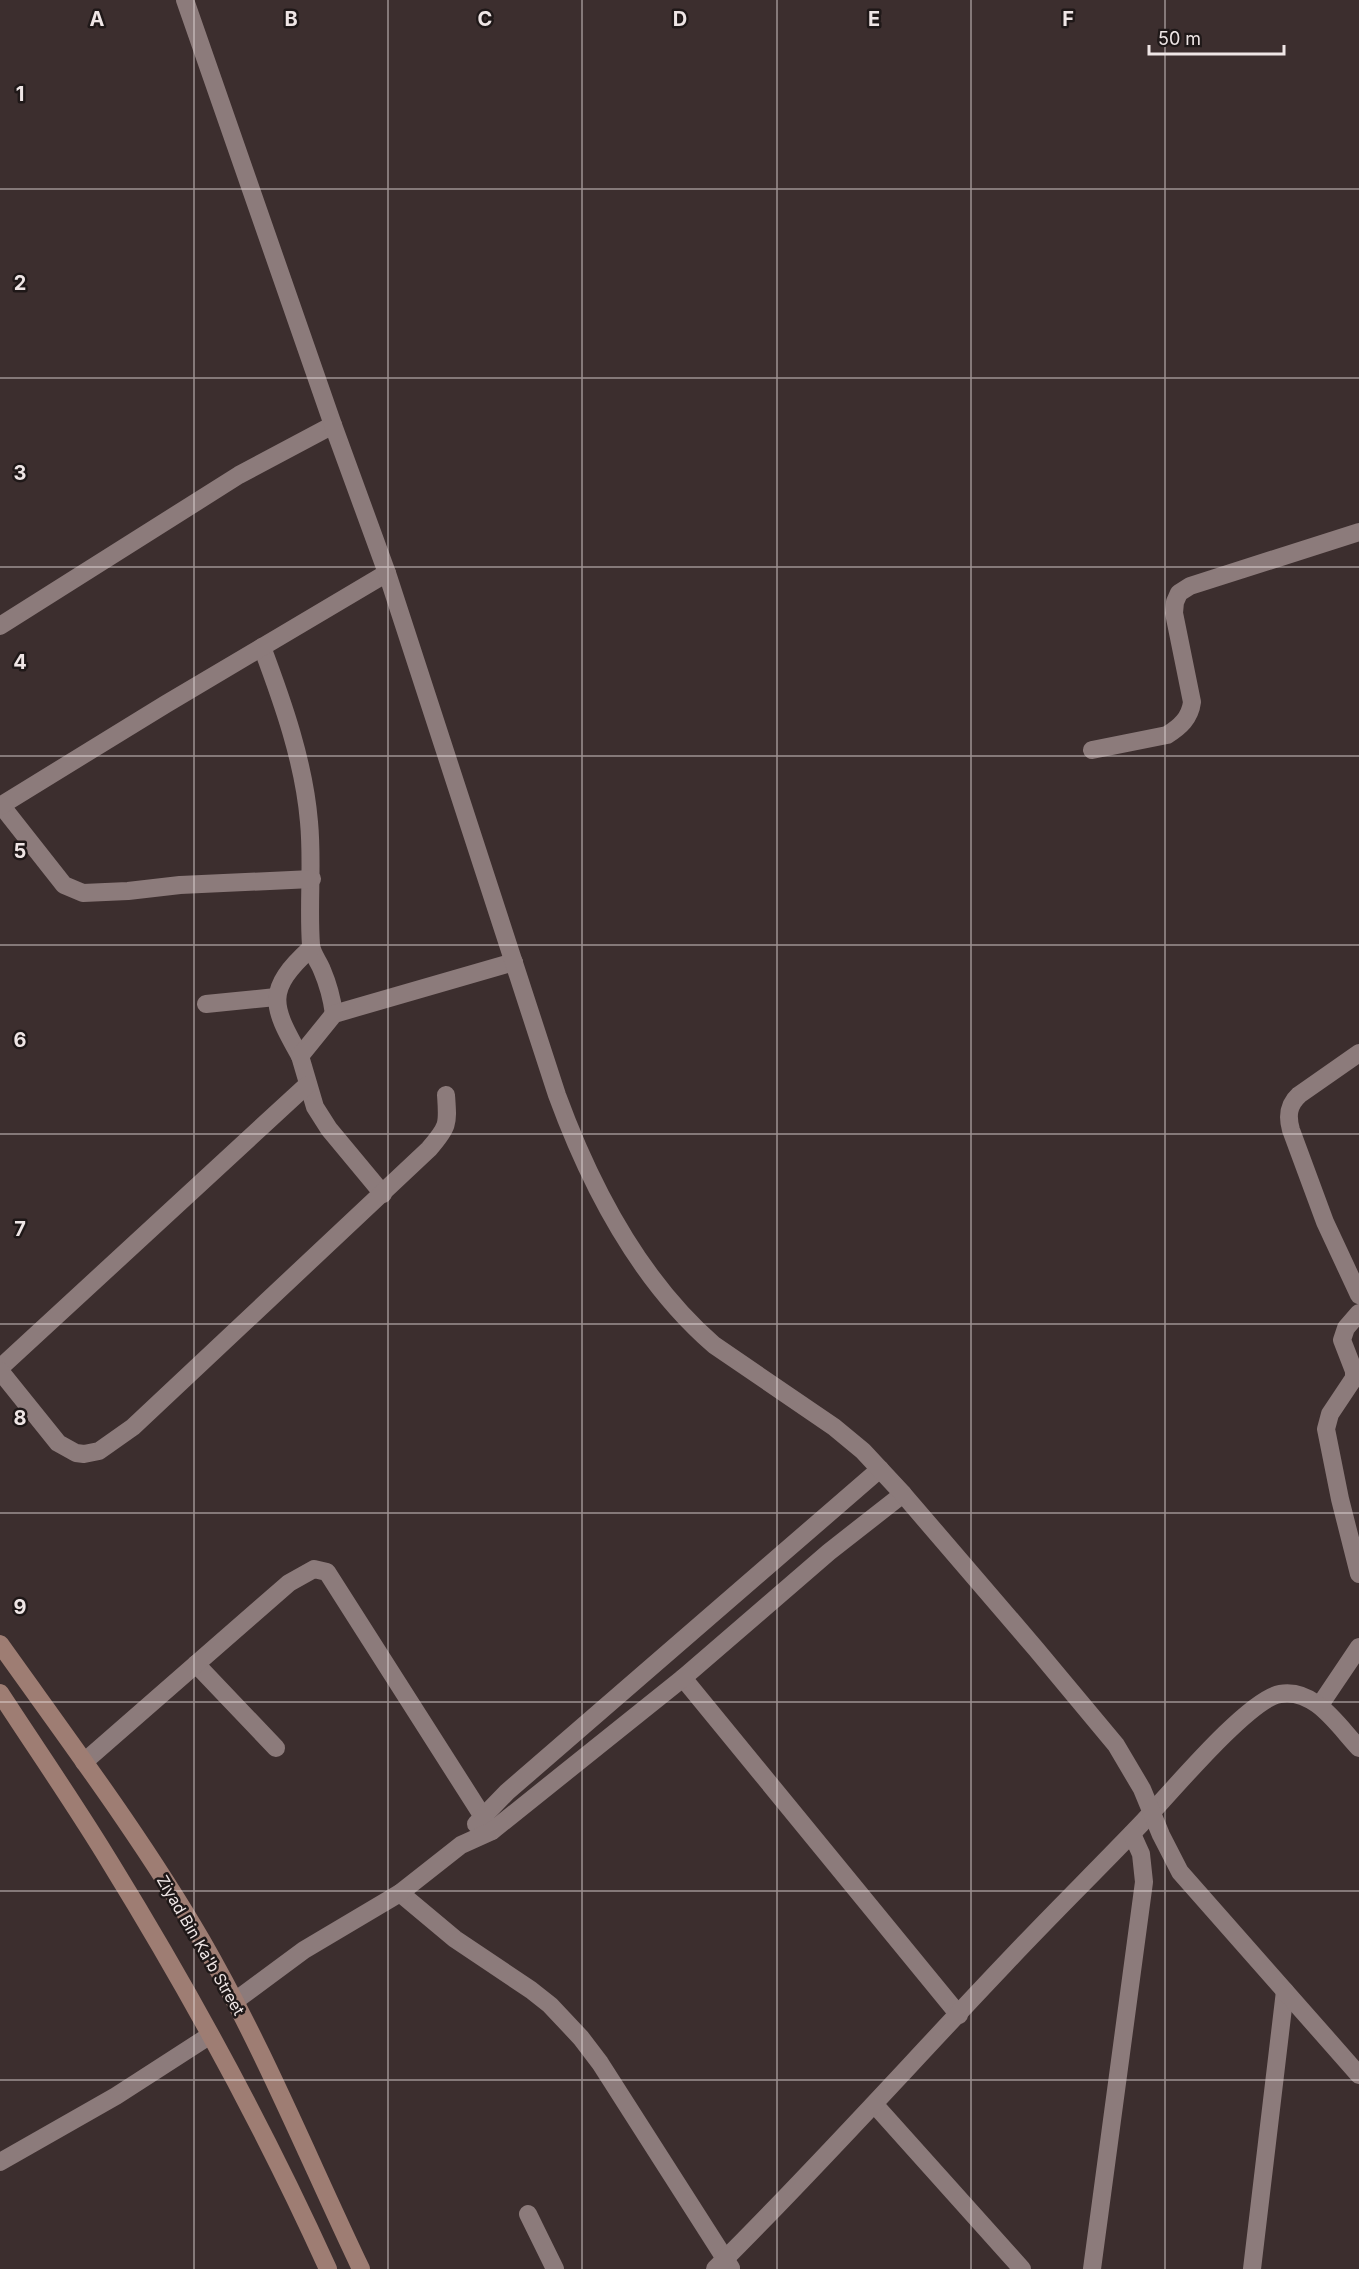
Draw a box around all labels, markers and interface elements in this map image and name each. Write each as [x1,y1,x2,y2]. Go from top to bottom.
text: A [90,7,105,31]
text: B [284,7,298,31]
text: C [478,7,492,31]
text: D [673,7,687,31]
text: E [868,7,880,31]
text: F [1062,7,1074,31]
scale bar [1149,18,1284,56]
text: 50 m [1158,28,1201,49]
text: 1 [16,82,24,106]
text: 2 [14,271,26,295]
text: 3 [14,461,26,485]
text: 4 [13,650,27,674]
text: 5 [14,839,26,863]
text: 6 [14,1028,27,1052]
text: 7 [14,1217,26,1241]
text: 8 [13,1406,27,1430]
text: 9 [14,1595,27,1619]
street label: Ziyad Bin Ka'b Street [153,1871,249,2019]

